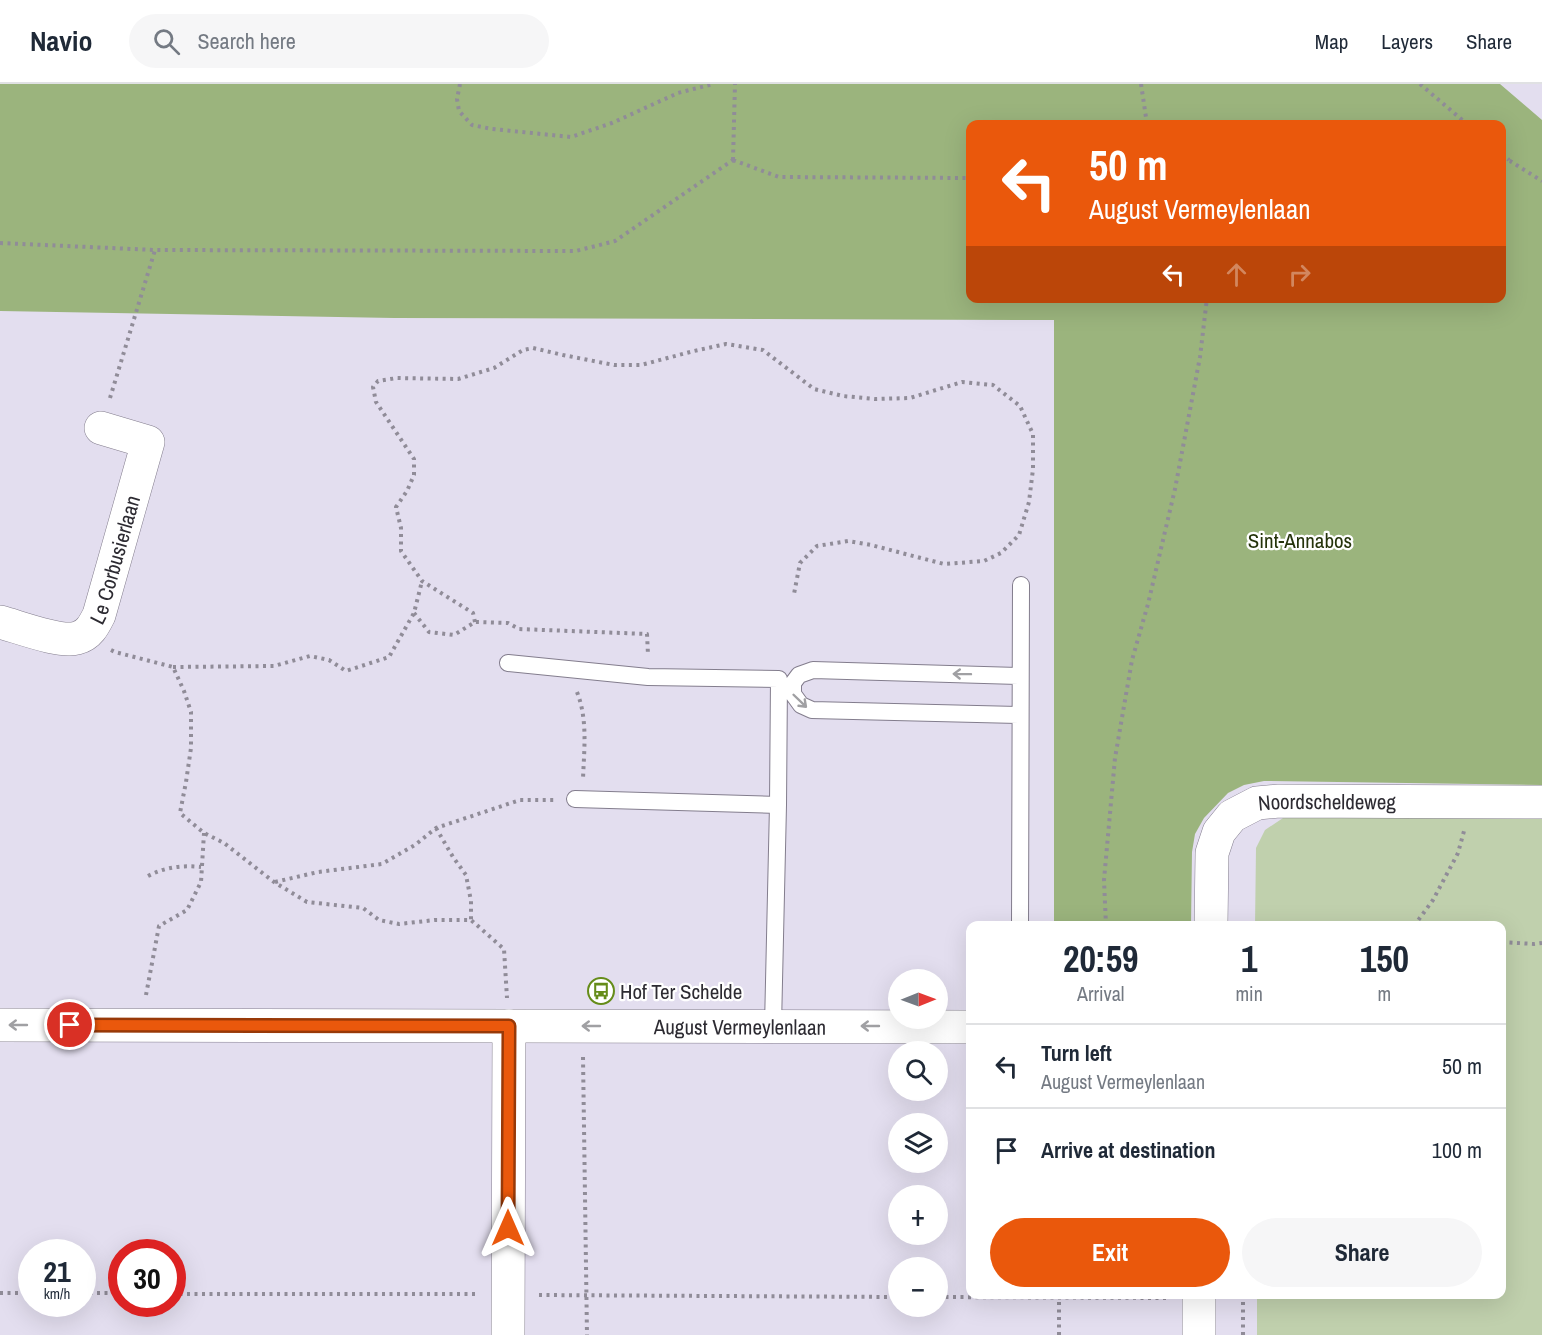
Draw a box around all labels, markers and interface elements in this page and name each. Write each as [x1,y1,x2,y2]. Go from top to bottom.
search box [129,14,549,68]
text: Navio [30,22,93,60]
icon: search [150,25,183,58]
text: Search here [198,26,296,56]
text: Map [1315,27,1348,56]
text: Layers [1381,27,1433,56]
text: Share [1466,27,1512,56]
text: 50 m [1089,137,1168,193]
icon: left [990,144,1068,222]
text: August Vermeylenlaan [1089,191,1311,227]
icon: left [1157,258,1190,291]
icon: ahead [1220,258,1253,291]
icon: right [1283,258,1316,291]
street label: Le Corbusierlaan [82,492,147,629]
park label: Sint-Annabos [1248,526,1352,555]
one-way arrow [952,668,972,680]
one-way arrow [793,694,808,708]
street label: Noordscheldeweg [1257,786,1396,817]
text: 20:59 [1063,935,1138,983]
text: 1 [1241,935,1257,983]
text: 150 [1360,935,1409,983]
north arrow [888,969,948,1029]
map controls [888,969,948,1317]
bus stop icon: Hof Ter Schelde [586,976,616,1006]
place label: Hof Ter Schelde [620,977,742,1006]
text: Arrival [1077,980,1124,1007]
text: min [1235,980,1263,1007]
text: m [1378,980,1391,1007]
pin [44,999,95,1050]
icon: arrive [53,1008,86,1041]
street label: August Vermeylenlaan [653,1012,826,1041]
one-way arrow [9,1019,29,1031]
one-way arrow [582,1020,602,1032]
one-way arrow [861,1020,881,1032]
text: Turn left [1041,1038,1112,1068]
button: search [888,1041,948,1101]
icon: left [990,1050,1023,1083]
text: 50 m [1442,1051,1482,1081]
text: August Vermeylenlaan [1041,1068,1205,1095]
button: layers [888,1113,948,1173]
icon: arrive [990,1134,1023,1167]
text: Arrive at destination [1041,1135,1215,1165]
text: 100 m [1432,1135,1482,1165]
button: + [888,1185,948,1245]
position arrow [476,1196,540,1260]
button: Exit [990,1218,1230,1287]
button: Share [1242,1218,1482,1287]
speed limit sign: 30 [108,1239,186,1317]
text: 21 [43,1251,71,1291]
button: − [888,1257,948,1317]
text: km/h [44,1283,70,1304]

